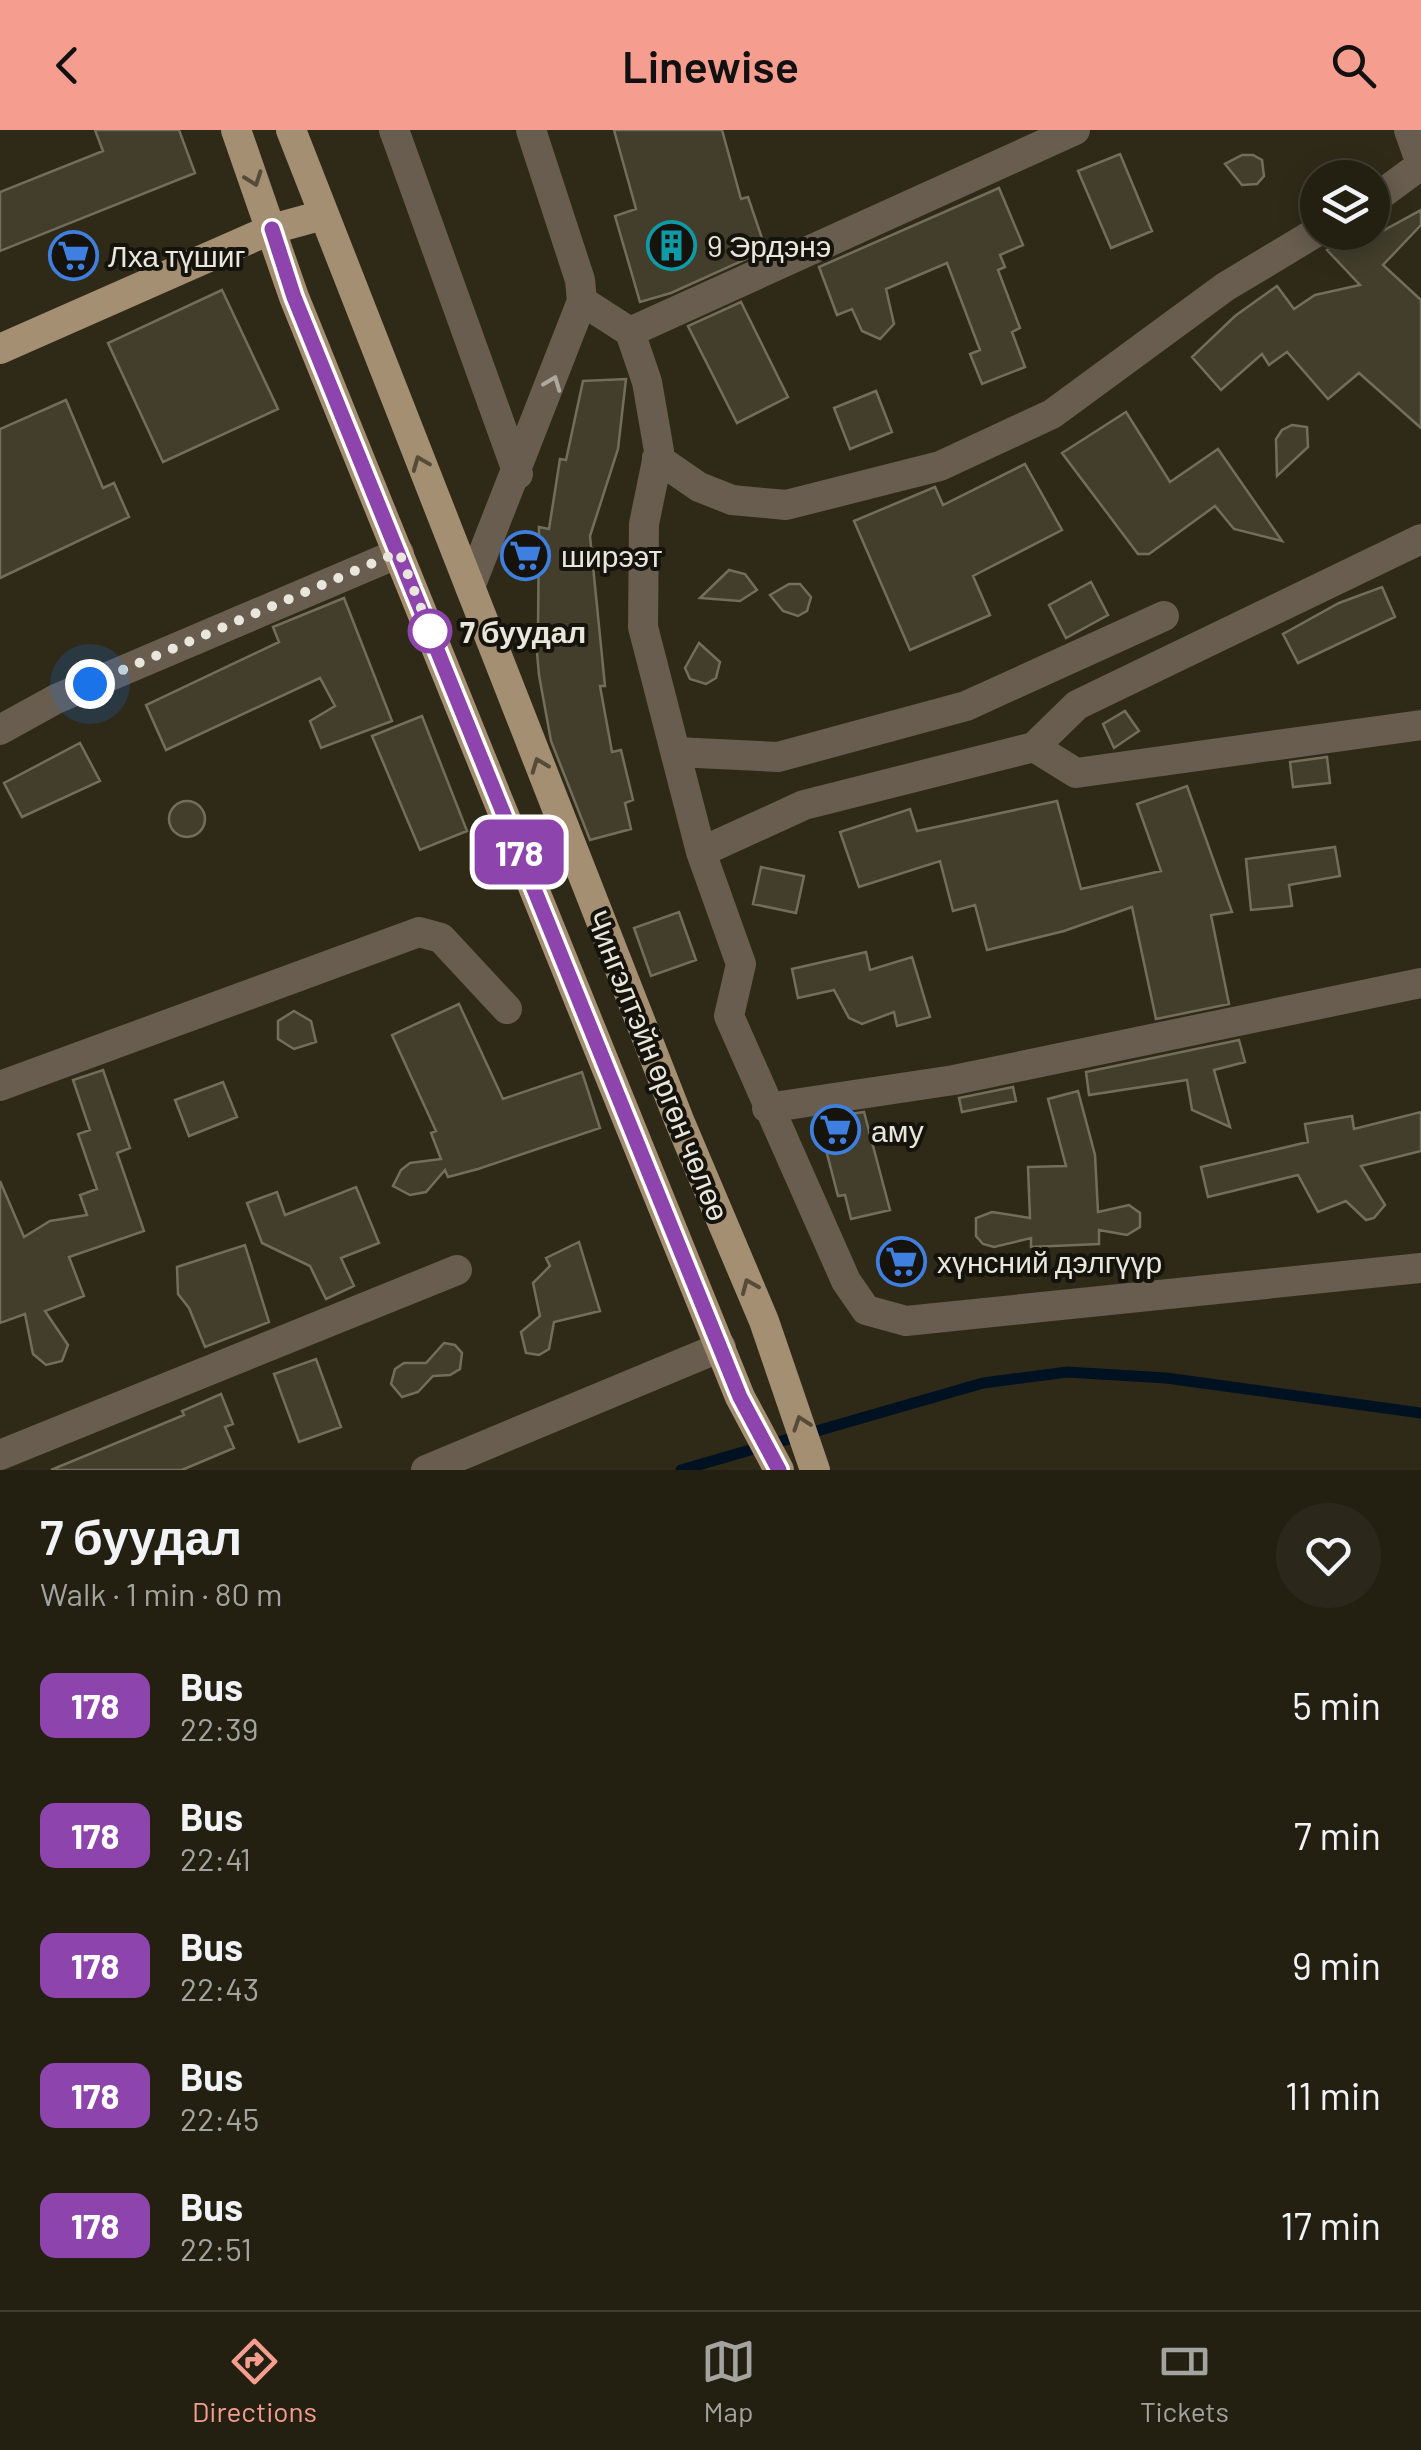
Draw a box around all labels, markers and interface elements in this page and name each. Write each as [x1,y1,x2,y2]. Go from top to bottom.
icon: back [40,38,95,93]
text: Linewise [622,38,799,92]
icon: search [1326,38,1381,93]
map controls [1300,160,1390,250]
button: layers [1300,160,1390,250]
one-way arrow [242,170,263,187]
building icon: 9 Эрдэнэ [646,219,698,271]
place label: 9 Эрдэнэ [707,227,831,263]
supermarket icon: Лха түшиг [47,229,99,281]
place label: Лха түшиг [108,237,246,273]
one-way arrow [541,375,561,392]
one-way arrow [411,455,431,473]
supermarket icon: ширээт [500,529,552,581]
place label: ширээт [561,537,662,573]
marker: 7 буудал [409,610,451,652]
place label: 7 буудал [460,613,586,649]
your location [65,659,115,709]
one-way arrow [531,757,551,775]
line badge: 178 [462,820,576,884]
text: 178 [495,831,543,873]
street label: Чингэлтэйн өргөн чөлөө [580,905,738,1225]
supermarket icon: аму [810,1104,862,1156]
place label: аму [871,1112,924,1148]
supermarket icon: хүнсний дэлгүүр [876,1235,928,1287]
place label: хүнсний дэлгүүр [937,1243,1162,1279]
one-way arrow [740,1278,760,1295]
one-way arrow [792,1415,813,1432]
button: heart [1276,1503,1381,1608]
text: 7 буудал [40,1507,242,1565]
text: Walk · 1 min · 80 m [40,1574,282,1612]
text: Bus [180,1663,243,1709]
text: 5 min [1292,1682,1381,1728]
text: 178 [71,1684,119,1726]
text: 22:39 [180,1709,258,1747]
text: Bus [180,1793,243,1839]
text: 7 min [1294,1812,1381,1858]
text: 178 [71,1814,119,1856]
text: 22:41 [180,1839,251,1877]
text: Bus [180,1923,243,1969]
text: 9 min [1292,1942,1381,1988]
text: 178 [71,1944,119,1986]
text: 22:43 [180,1969,259,2007]
text: Bus [180,2053,243,2099]
text: 11 min [1285,2072,1381,2118]
text: 178 [71,2074,119,2116]
text: 22:45 [180,2099,259,2137]
text: Bus [180,2183,243,2229]
text: 17 min [1281,2202,1381,2248]
text: 178 [71,2204,119,2246]
text: 22:51 [180,2229,252,2267]
tab: Directions [192,2334,317,2428]
tab: Map [701,2334,756,2428]
tab: Tickets [1140,2334,1229,2428]

